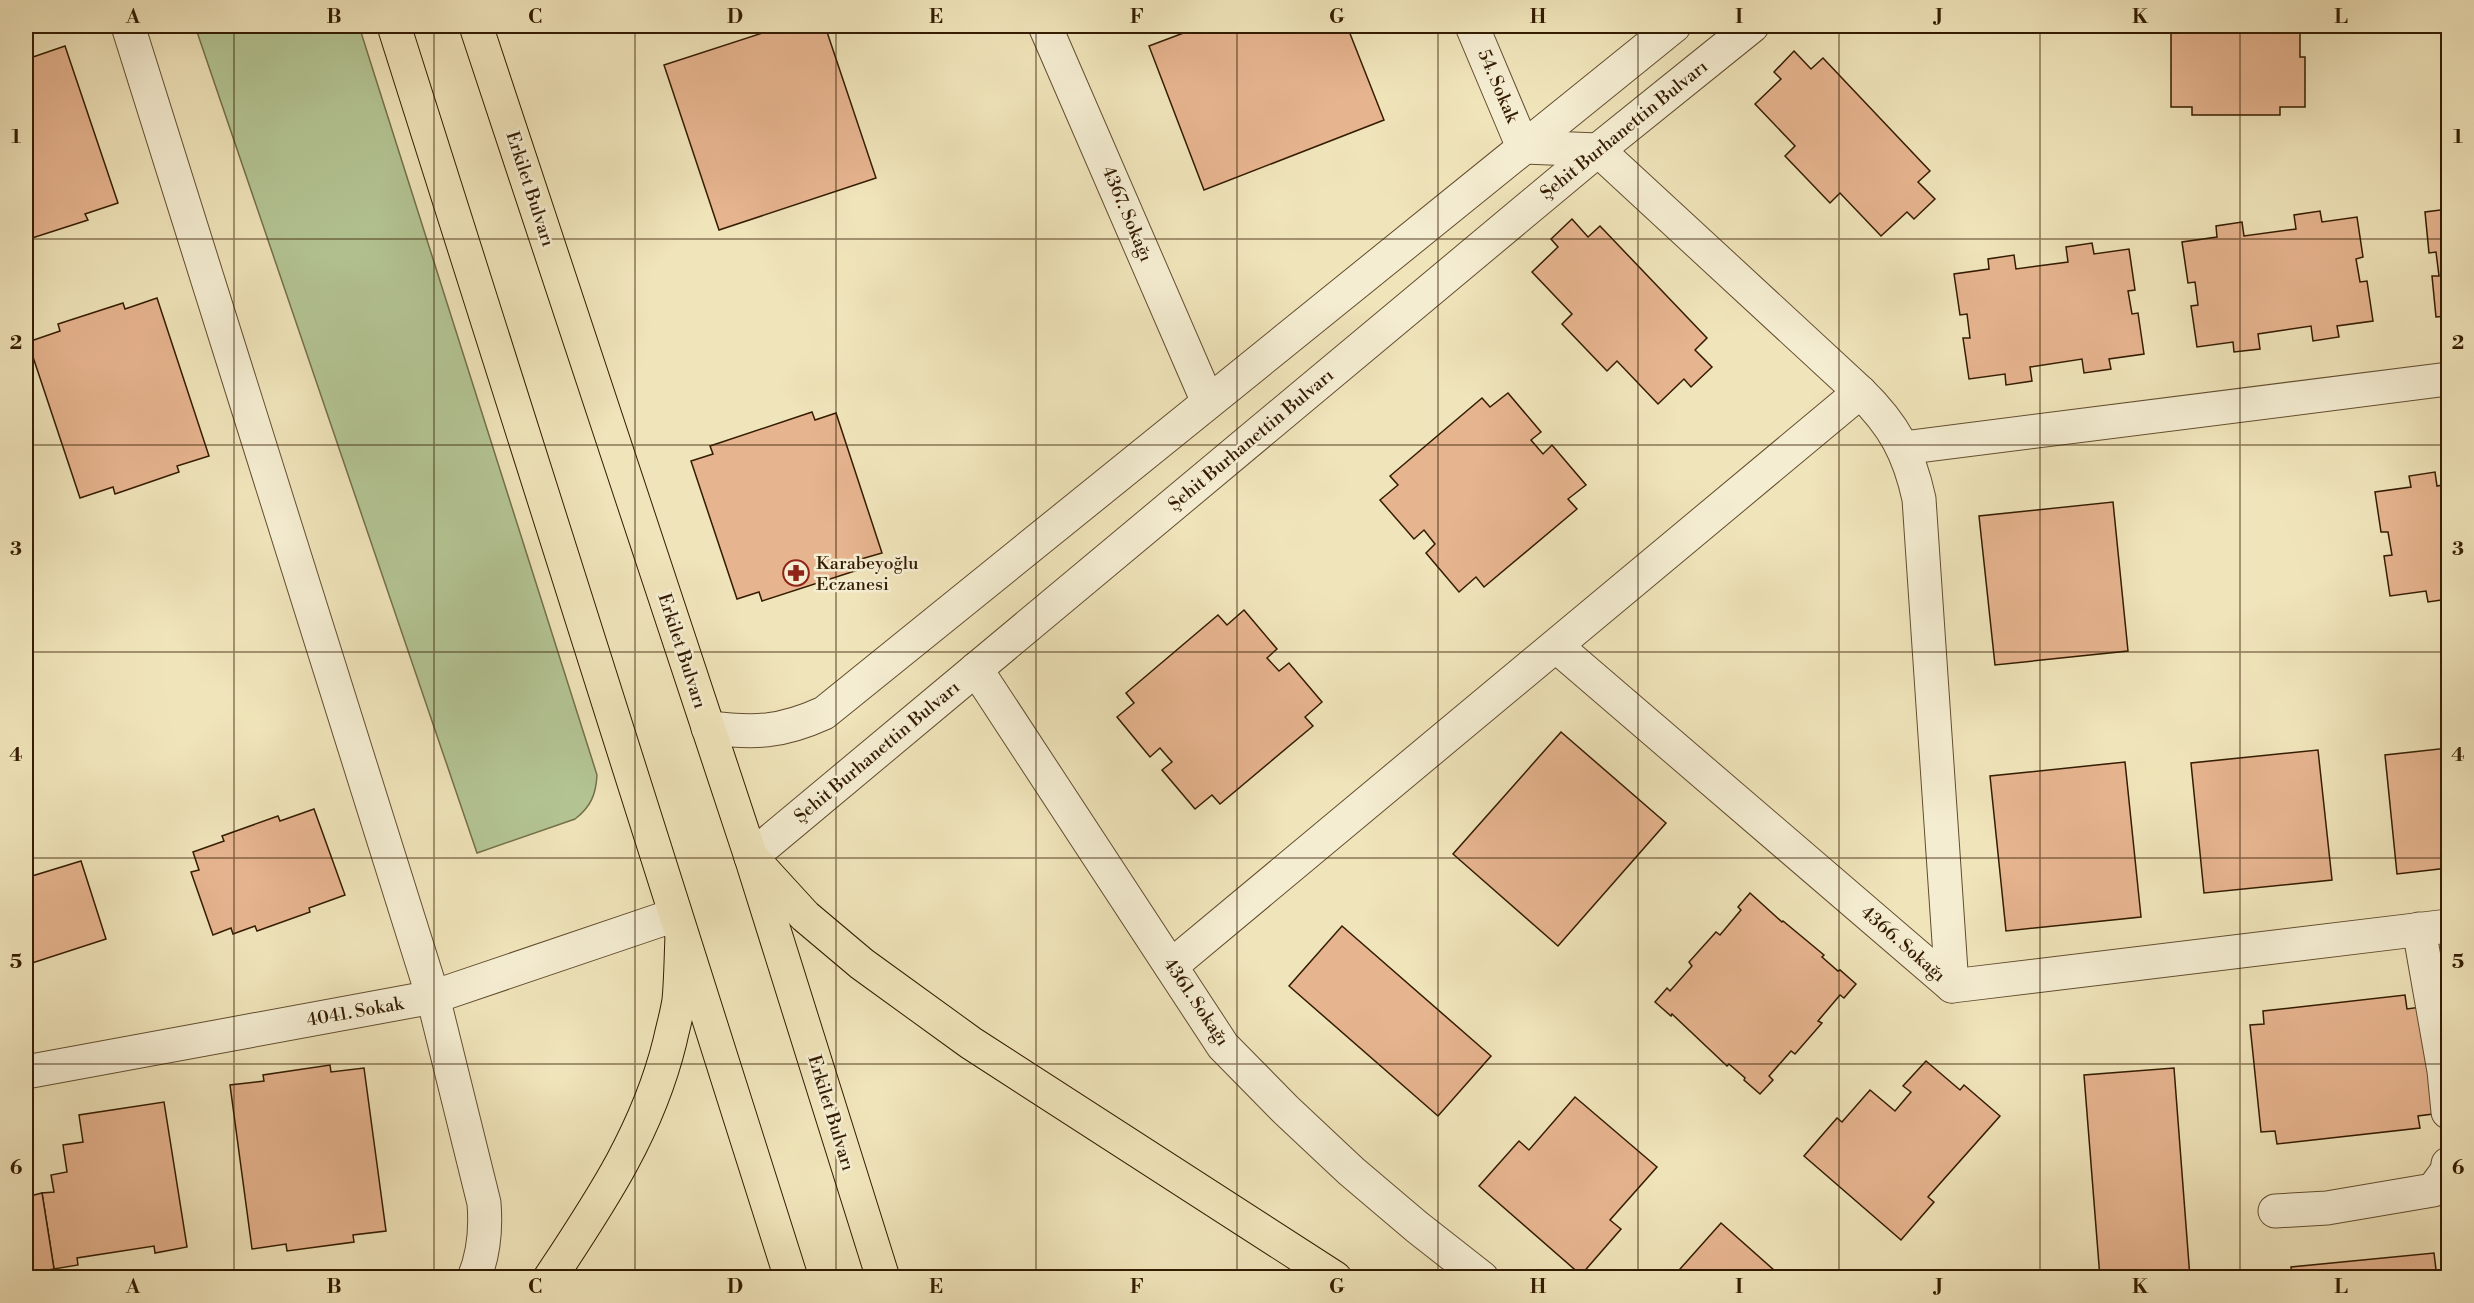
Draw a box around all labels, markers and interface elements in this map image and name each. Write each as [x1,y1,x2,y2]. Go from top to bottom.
text: A [125,5,141,30]
text: B [326,5,342,30]
text: C [528,5,542,30]
text: D [727,5,743,30]
text: E [929,5,943,30]
text: F [1130,5,1144,30]
text: G [1329,5,1345,30]
text: H [1530,5,1547,30]
text: I [1735,5,1743,30]
text: J [1932,5,1943,30]
text: K [2132,5,2149,30]
text: L [2334,5,2348,30]
street label: 54. Sokak [1472,46,1524,128]
street label: Şehit Burhanettin Bulvarı [1535,55,1713,205]
text: 1 [11,125,21,150]
text: 1 [2453,125,2463,150]
street label: Erkilet Bulvarı [501,128,559,250]
street label: 4367. Sokağı [1097,163,1157,265]
text: 2 [10,331,22,356]
text: 2 [2452,331,2464,356]
street label: Şehit Burhanettin Bulvarı [1163,364,1339,516]
text: 3 [10,537,22,562]
text: 3 [2452,537,2464,562]
place label: Karabeyoğlu Eczanesi [816,552,919,596]
pharmacy icon: Karabeyoğlu Eczanesi [781,558,811,588]
street label: Erkilet Bulvarı [653,590,711,712]
street label: Şehit Burhanettin Bulvarı [789,676,965,828]
text: 4 [9,743,23,768]
text: 4 [2451,743,2465,768]
street label: 4366. Sokağı [1856,901,1950,987]
text: 5 [10,950,22,975]
text: 5 [2452,950,2464,975]
street label: 4361. Sokağı [1158,953,1234,1051]
street label: 4041. Sokak [305,992,407,1032]
street label: Erkilet Bulvarı [802,1052,860,1174]
text: 6 [10,1156,23,1181]
text: 6 [2452,1156,2465,1181]
text: A [125,1275,141,1300]
text: B [326,1275,342,1300]
text: C [528,1275,542,1300]
text: D [727,1275,743,1300]
text: E [929,1275,943,1300]
text: F [1130,1275,1144,1300]
text: G [1329,1275,1345,1300]
text: H [1530,1275,1547,1300]
text: I [1735,1275,1743,1300]
text: J [1932,1275,1943,1300]
text: K [2132,1275,2149,1300]
text: L [2334,1275,2348,1300]

